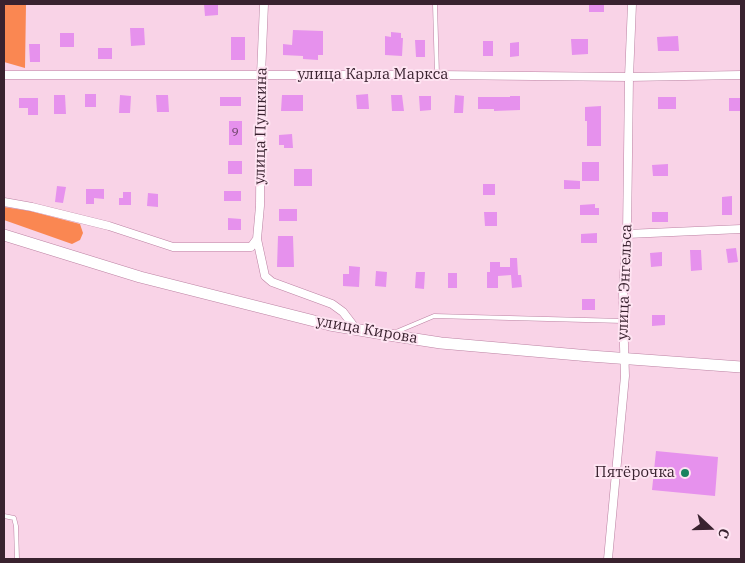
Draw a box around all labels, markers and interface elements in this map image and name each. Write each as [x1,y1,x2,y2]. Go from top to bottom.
street label: улица Карла Маркса [297,66,449,84]
street label: улица Пушкина [251,67,271,185]
house number: 9 [231,126,239,140]
street label: улица Энгельса [614,224,636,340]
street label: улица Кирова [315,312,419,348]
place label: Пятёрочка [595,464,675,482]
marker: Пятёрочка [679,467,691,479]
north arrow [685,503,735,553]
text: С [714,526,734,541]

